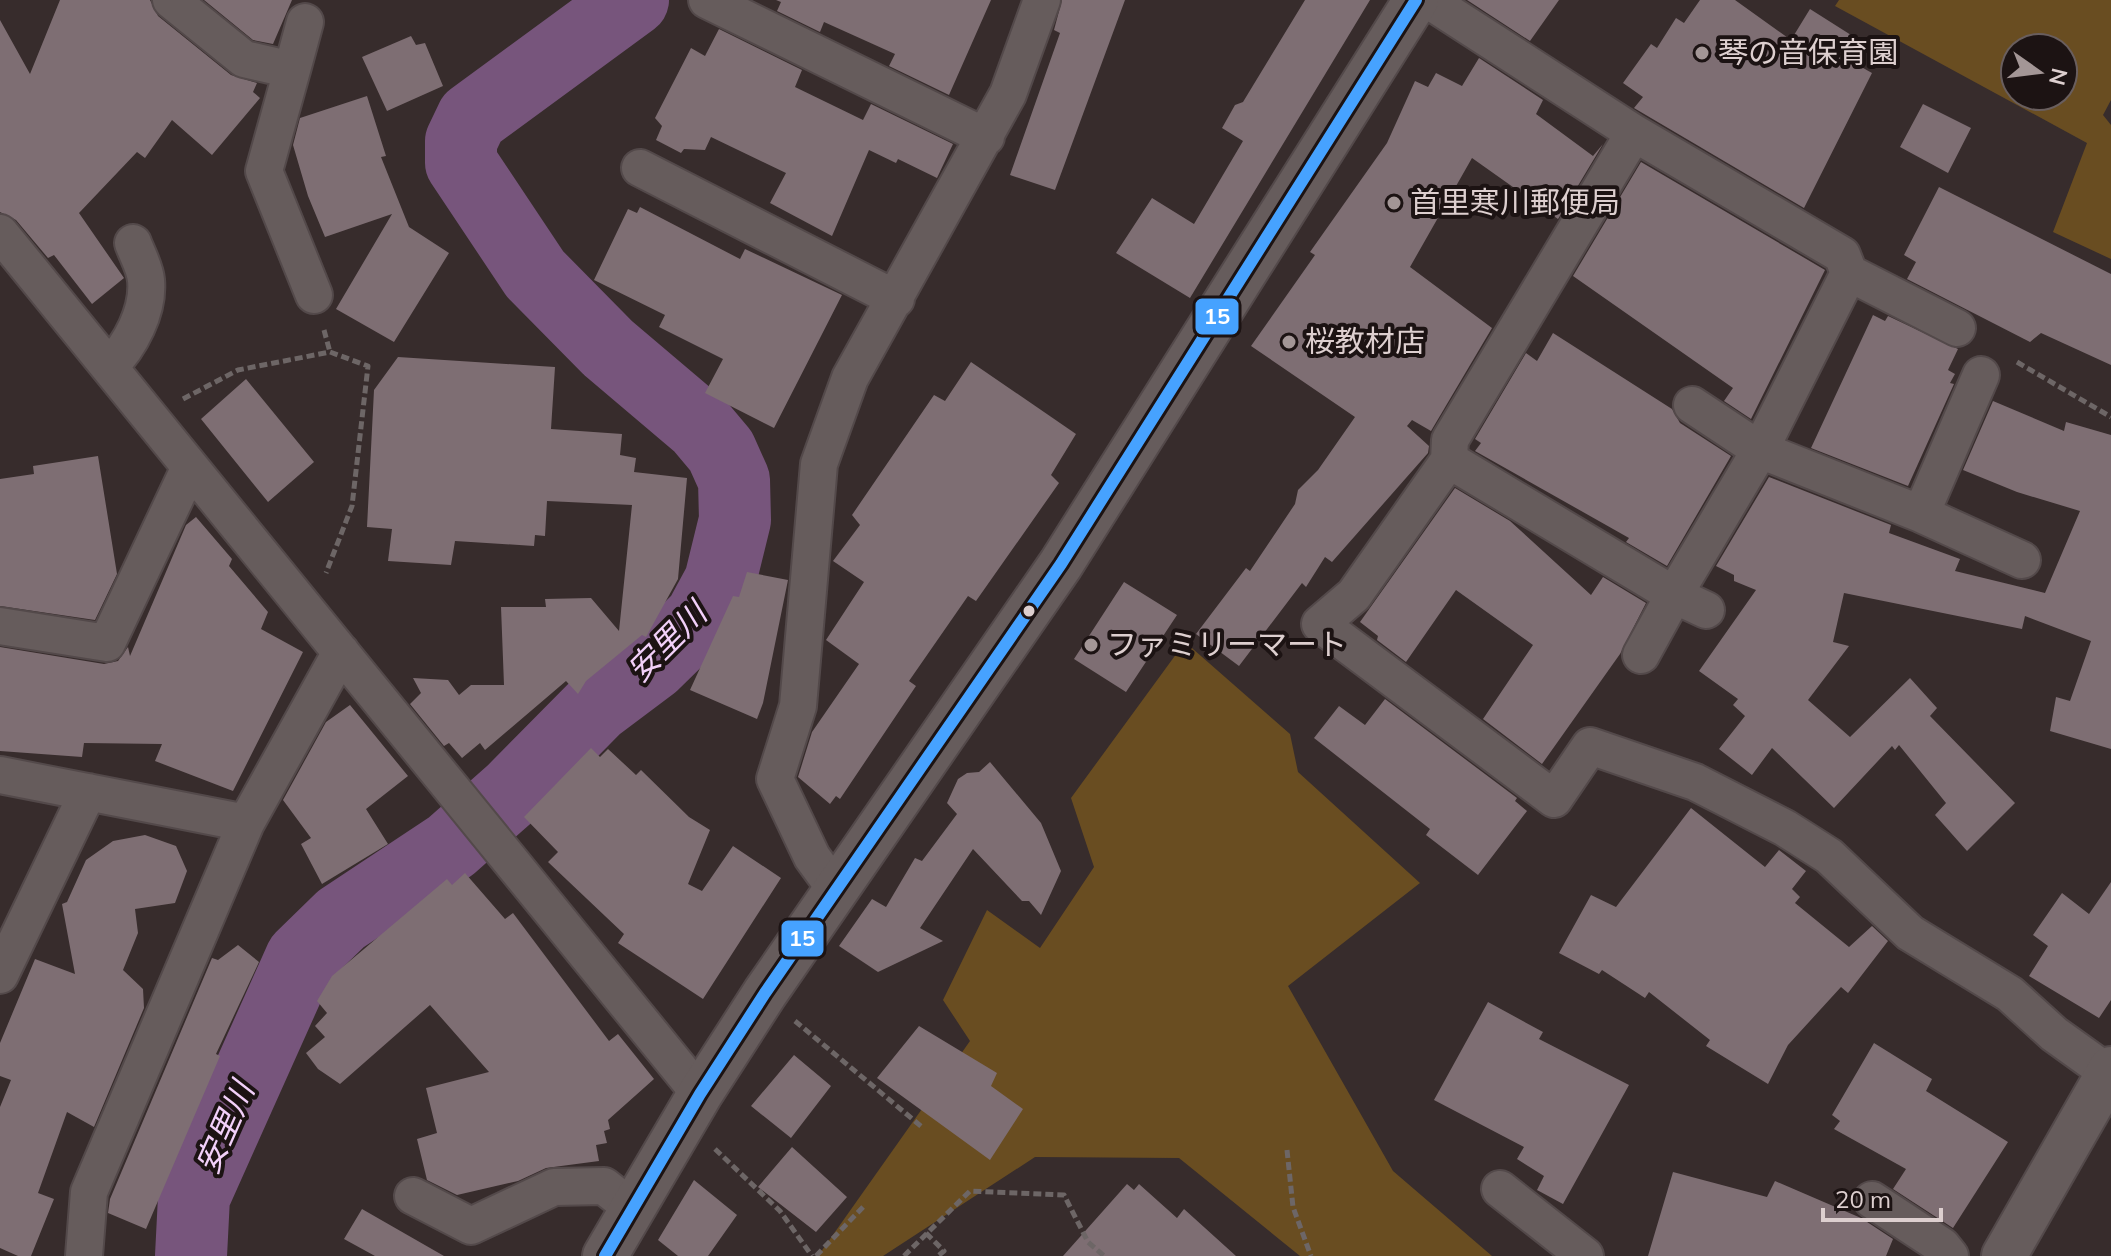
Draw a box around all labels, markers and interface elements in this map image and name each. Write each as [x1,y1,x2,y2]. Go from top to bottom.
north arrow [1999,32,2079,112]
place label: 琴の音保育園 [1718,33,1898,71]
marker: 琴の音保育園 [1693,44,1711,62]
text: N [2043,65,2074,88]
place label: 首里寒川郵便局 [1410,183,1620,221]
marker: 首里寒川郵便局 [1385,194,1403,212]
line badge: 15 [1194,297,1240,336]
text: 15 [1204,302,1230,330]
place label: 桜教材店 [1305,322,1425,360]
marker: 桜教材店 [1280,333,1298,351]
water label: 安里川 [618,591,716,689]
unlabelled marker [1021,603,1037,619]
place label: ファミリーマート [1107,625,1347,663]
marker: ファミリーマート [1082,636,1100,654]
line badge: 15 [780,919,825,958]
text: 15 [789,924,815,952]
water label: 安里川 [186,1073,263,1180]
scale bar [1823,1172,1941,1222]
text: 20 m [1835,1184,1891,1214]

